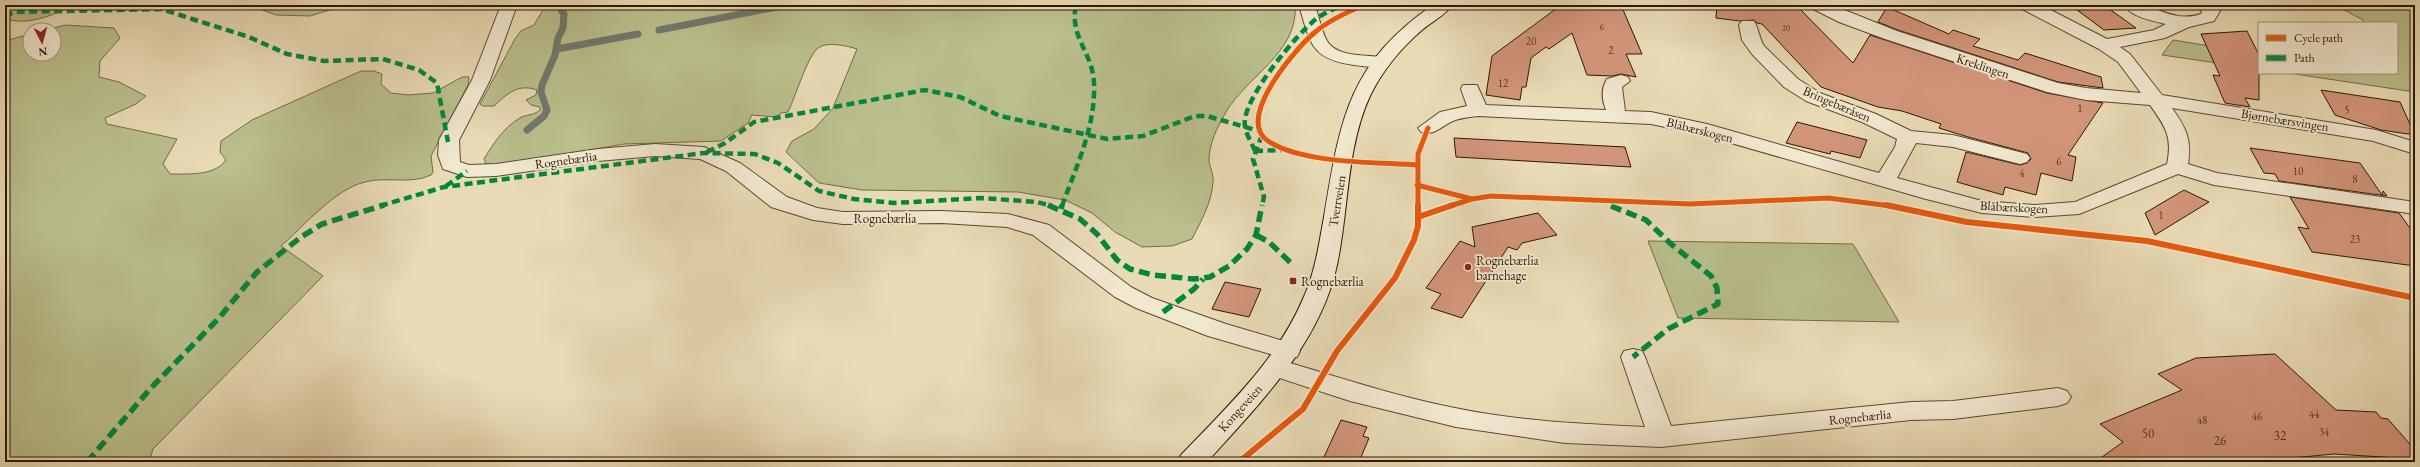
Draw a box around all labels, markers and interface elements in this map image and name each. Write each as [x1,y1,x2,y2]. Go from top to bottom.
house number: 6 [1600,21,1605,33]
north arrow [22,22,62,62]
house number: 20 [1782,22,1791,34]
legend [2258,22,2398,74]
text: Cycle path [2294,30,2343,46]
house number: 20 [1526,34,1536,48]
house number: 2 [1608,43,1614,57]
text: N [38,45,48,59]
street label: Kreklingen [1954,49,2012,83]
text: Path [2294,50,2315,66]
house number: 12 [1498,76,1509,90]
street label: Bringebæråsen [1800,82,1874,126]
house number: 1 [2077,101,2083,115]
house number: 5 [2344,102,2350,116]
street label: Bjørnebærsvingen [2240,105,2330,135]
street label: Blåbærskogen [1665,113,1735,147]
street label: Rognebærlia [534,147,599,173]
house number: 6 [2056,154,2062,168]
house number: 10 [2293,164,2303,178]
house number: 4 [2019,166,2025,180]
house number: 8 [2352,172,2358,186]
street label: Tverrveien [1325,174,1349,228]
street label: Blåbærskogen [1979,197,2049,217]
house number: 1 [2158,208,2164,222]
street label: Rognebærlia [854,210,917,227]
house number: 23 [2350,232,2360,246]
place label: Rognebærlia barnehage [1476,252,1540,284]
marker: Rognebærlia barnehage [1463,262,1473,272]
place label: Rognebærlia [1301,273,1365,290]
marker: Rognebærlia [1288,276,1298,286]
street label: Kongeveien [1214,380,1266,435]
street label: Rognebærlia [1828,405,1893,429]
house number: 44 [2309,407,2320,421]
house number: 46 [2252,409,2263,423]
house number: 48 [2197,413,2207,427]
house number: 50 [2142,425,2154,442]
house number: 34 [2319,425,2330,439]
house number: 32 [2274,427,2287,444]
house number: 26 [2214,432,2226,449]

